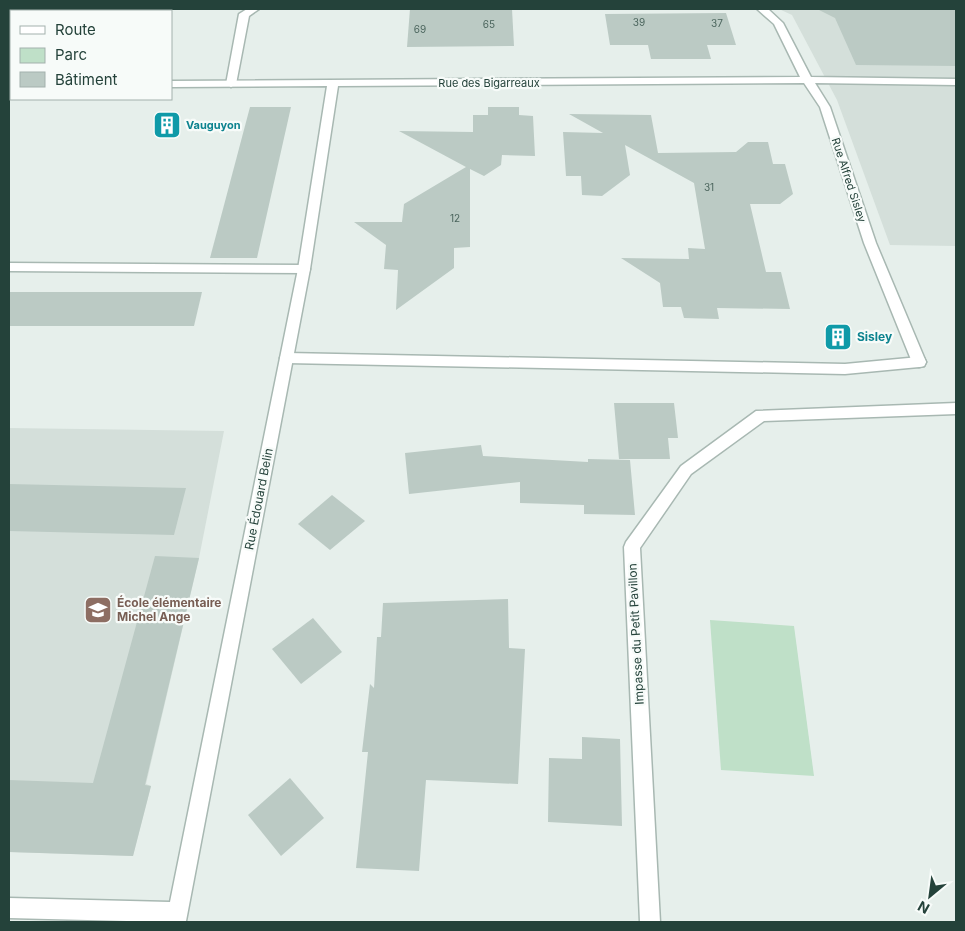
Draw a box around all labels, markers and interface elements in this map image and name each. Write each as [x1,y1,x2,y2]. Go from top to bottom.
legend [10,10,172,100]
house number: 39 [633,16,645,28]
house number: 37 [711,17,723,29]
house number: 65 [483,18,495,30]
text: Route [55,20,96,39]
house number: 69 [414,23,426,35]
text: Parc [55,45,87,64]
text: Bâtiment [55,70,118,89]
street label: Rue des Bigarreaux [438,76,540,90]
building icon: Vauguyon [152,110,182,140]
place label: Vauguyon [186,118,241,132]
street label: Rue Alfred Sisley [829,136,869,224]
house number: 31 [704,181,714,193]
house number: 12 [450,212,460,224]
building icon: Sisley [823,322,853,352]
place label: Sisley [857,329,893,344]
street label: Rue Édouard Belin [241,447,276,551]
street label: Impasse du Petit Pavillon [624,563,647,705]
school or university icon: École élémentaire Michel Ange [83,595,113,625]
place label: École élémentaire Michel Ange [117,595,221,624]
north arrow [905,871,955,921]
text: N [915,898,932,918]

